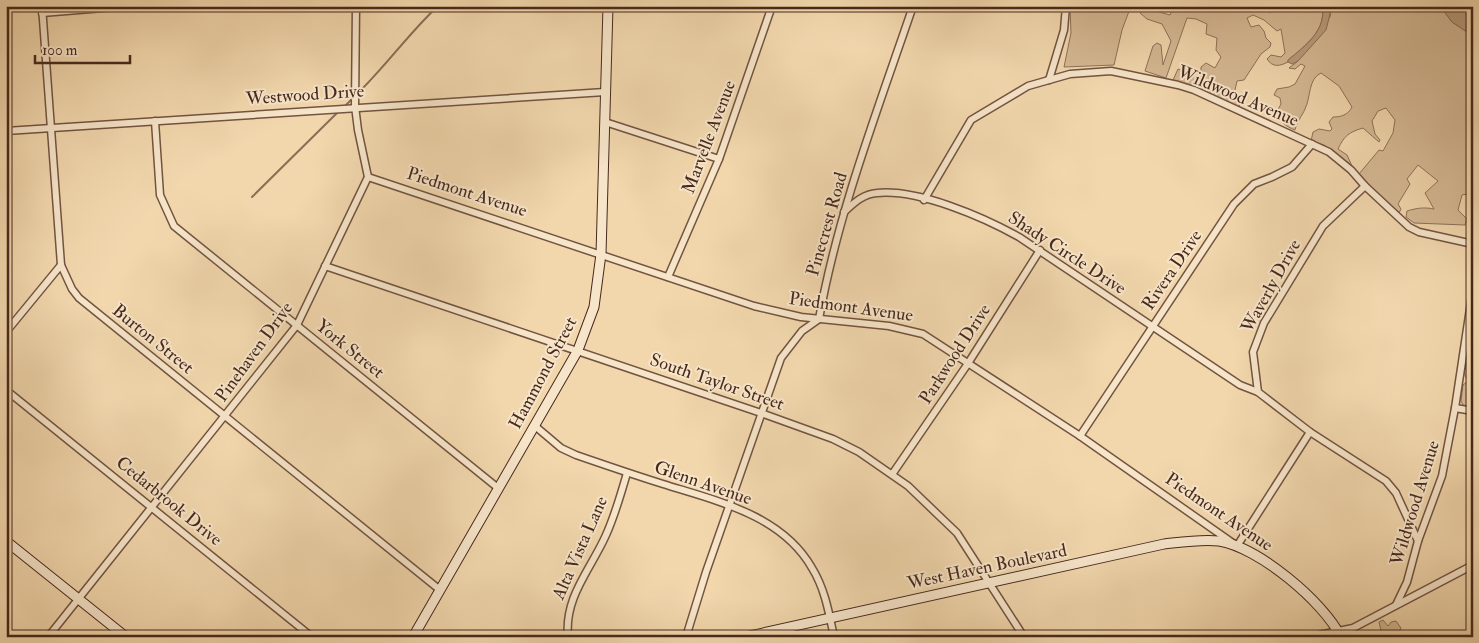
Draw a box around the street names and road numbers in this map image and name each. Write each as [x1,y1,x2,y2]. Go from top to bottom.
street label: Wildwood Avenue [1173,60,1303,132]
street label: Marvelle Avenue [677,77,741,197]
street label: Westwood Drive [244,79,365,111]
street label: Piedmont Avenue [404,162,530,222]
street label: Pinecrest Road [801,169,853,279]
street label: Shady Circle Drive [1004,206,1131,300]
street label: Rivera Drive [1137,225,1207,315]
street label: Waverly Drive [1235,235,1306,338]
street label: Piedmont Avenue [788,287,915,327]
street label: Pinehaven Drive [210,297,298,406]
street label: Burton Street [107,299,199,379]
street label: Parkwood Drive [914,299,996,408]
street label: Hammond Street [504,313,582,433]
street label: York Street [311,314,389,384]
street label: South Taylor Street [647,348,787,416]
street label: Wildwood Avenue [1385,437,1445,569]
street label: Cedarbrook Drive [111,451,227,551]
street label: Glenn Avenue [651,456,755,511]
street label: Piedmont Avenue [1161,468,1278,557]
street label: Alta Vista Lane [547,492,613,604]
street label: West Haven Boulevard [904,539,1069,595]

